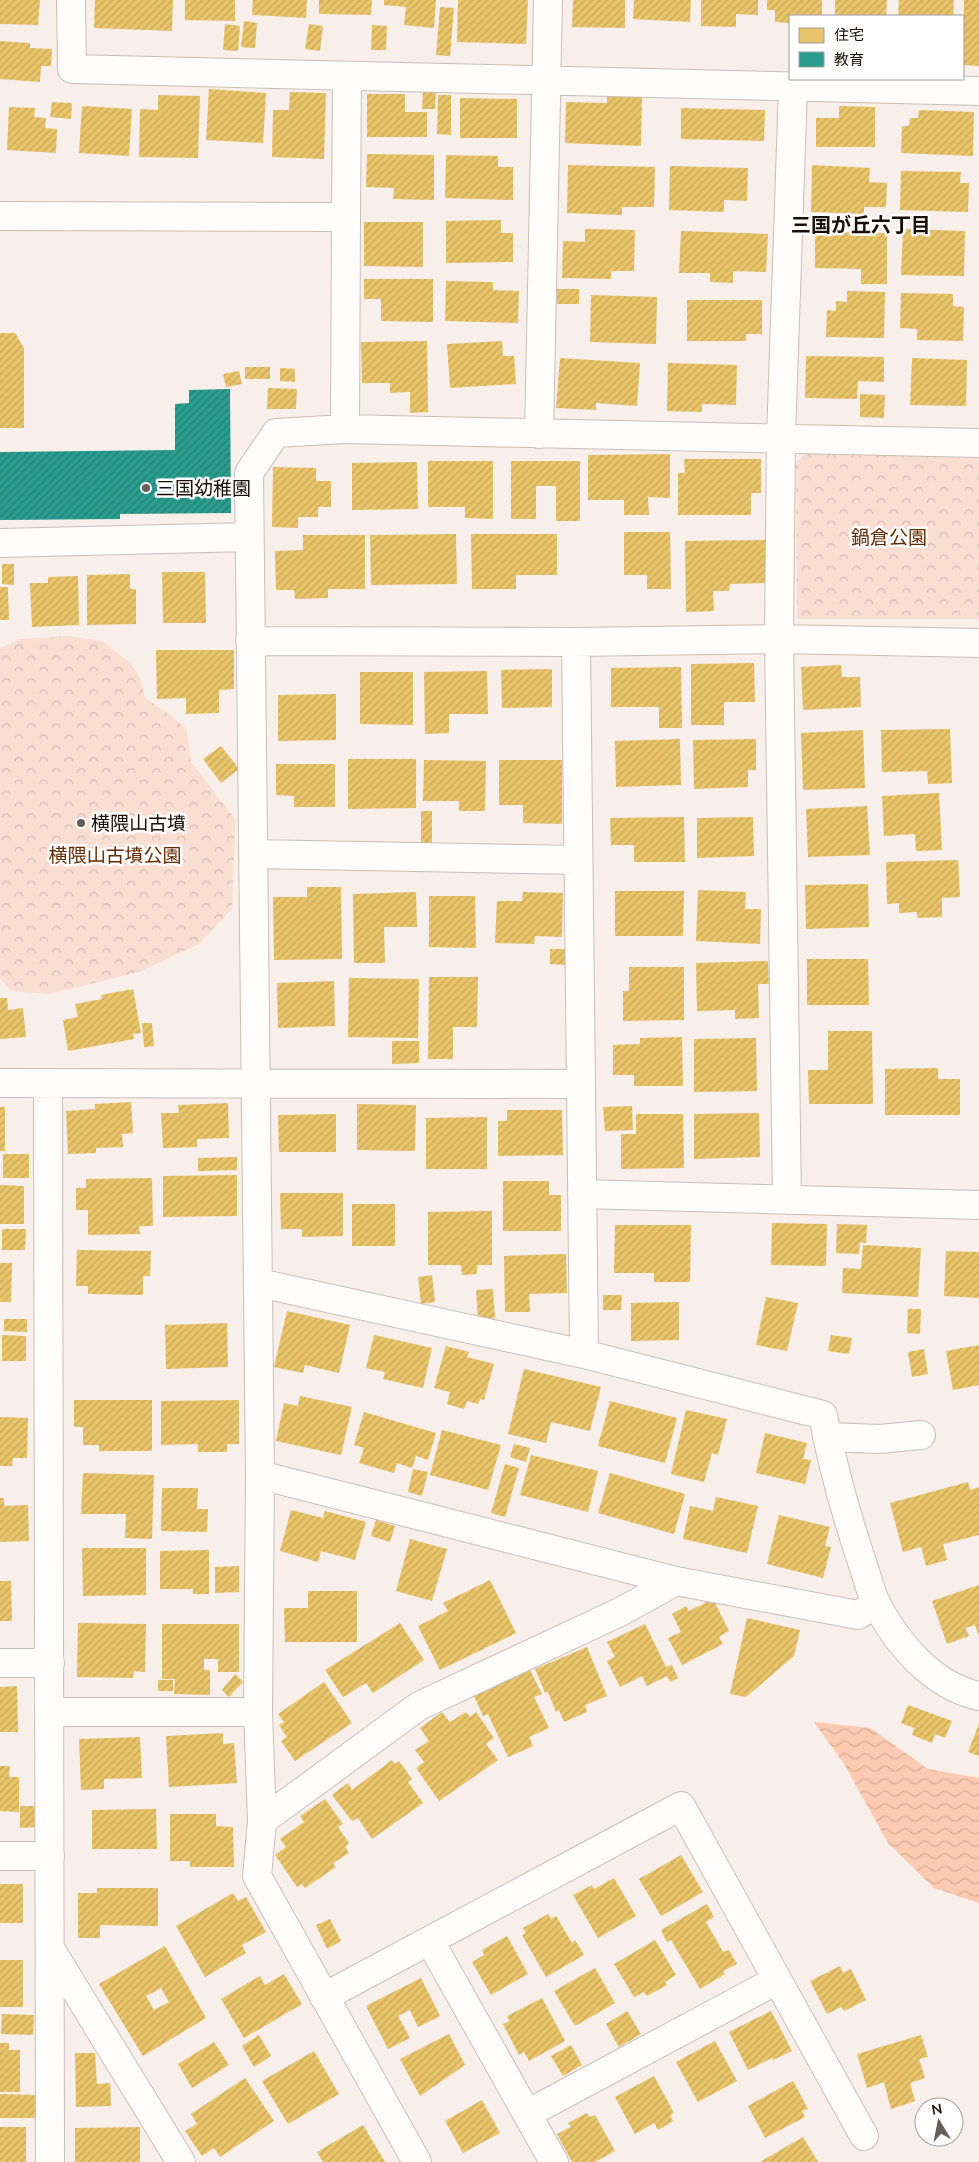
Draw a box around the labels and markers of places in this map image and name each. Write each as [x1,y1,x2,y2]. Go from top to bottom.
place label: 三国幼稚園 [156,476,251,500]
marker: 三国幼稚園 [140,482,152,494]
place label: 横隈山古墳 [91,811,186,835]
marker: 横隈山古墳 [75,817,87,829]

